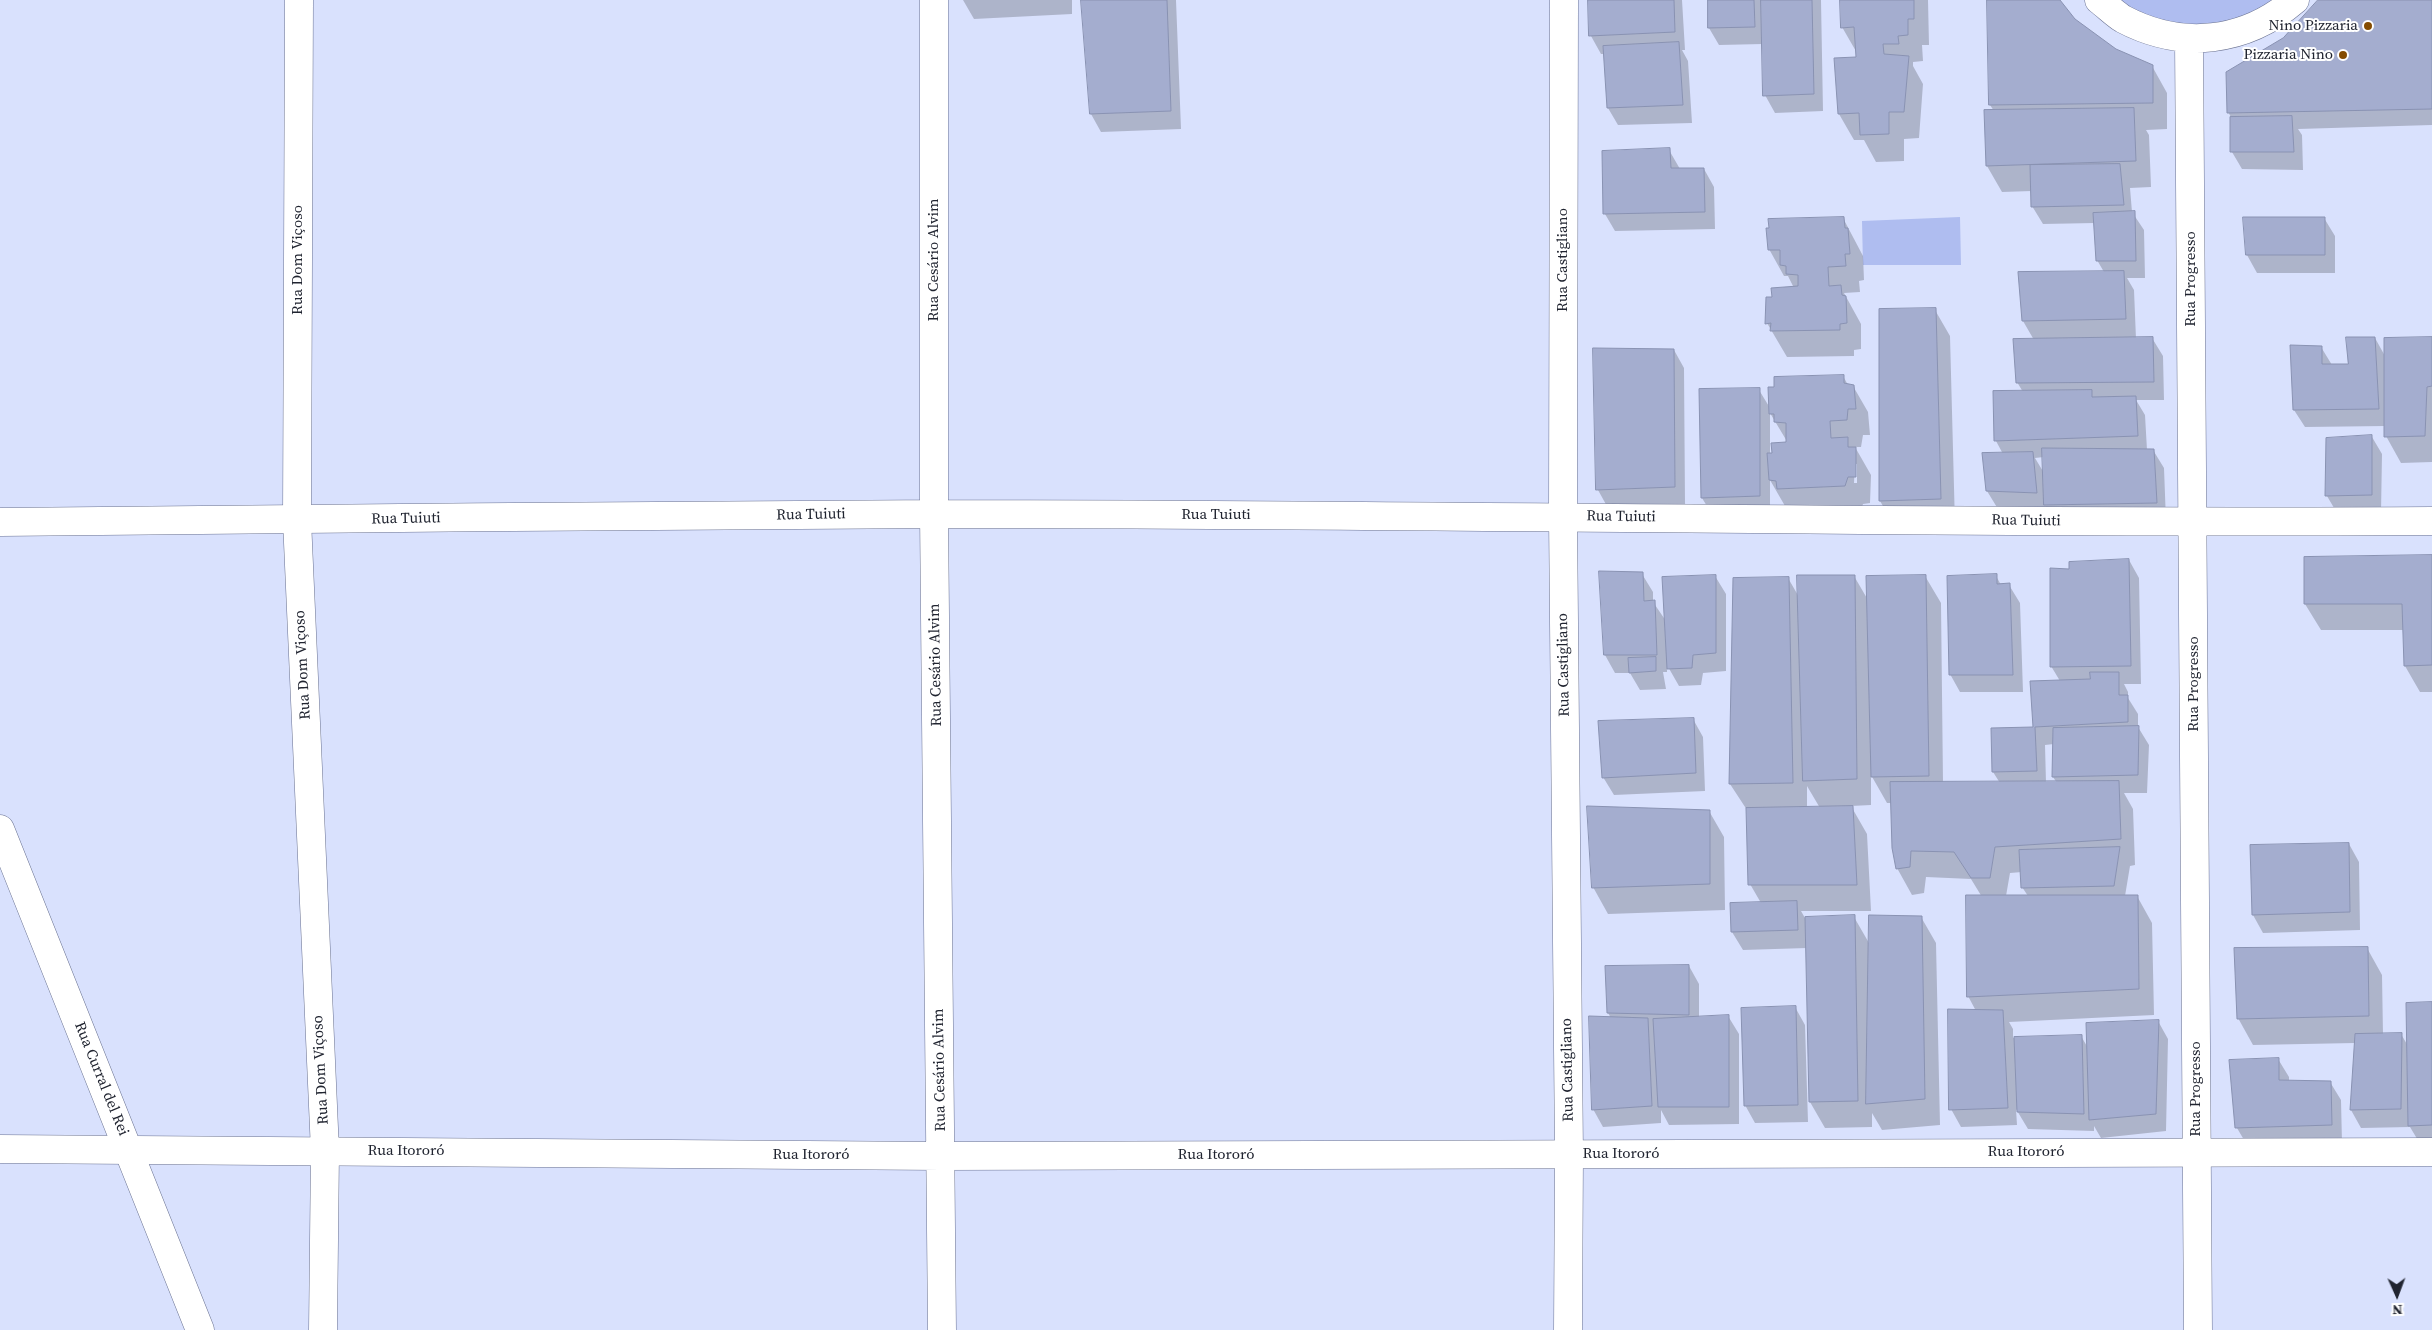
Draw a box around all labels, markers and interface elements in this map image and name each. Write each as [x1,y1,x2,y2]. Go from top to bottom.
place label: Nino Pizzaria [2269,17,2358,35]
marker: Nino Pizzaria [2362,20,2374,32]
place label: Pizzaria Nino [2244,46,2333,64]
marker: Pizzaria Nino [2337,49,2349,61]
street label: Rua Cesário Alvim [925,198,943,322]
street label: Rua Dom Viçoso [289,205,307,315]
street label: Rua Castigliano [1554,208,1572,312]
street label: Rua Progresso [2182,231,2200,327]
street label: Rua Tuiuti [776,505,846,525]
street label: Rua Tuiuti [1181,506,1251,524]
street label: Rua Tuiuti [1586,507,1656,527]
street label: Rua Tuiuti [371,509,441,529]
street label: Rua Tuiuti [1991,511,2061,531]
street label: Rua Cesário Alvim [926,603,946,727]
street label: Rua Dom Viçoso [291,610,315,720]
street label: Rua Castigliano [1554,613,1574,717]
street label: Rua Progresso [2185,636,2203,732]
street label: Rua Cesário Alvim [930,1008,950,1132]
street label: Rua Dom Viçoso [309,1015,333,1125]
street label: Rua Castigliano [1558,1018,1578,1122]
street label: Rua Curral del Rei [70,1019,132,1139]
street label: Rua Progresso [2187,1041,2205,1137]
street label: Rua Itororó [368,1142,444,1160]
street label: Rua Itororó [1988,1143,2064,1161]
street label: Rua Itororó [1583,1145,1659,1163]
street label: Rua Itororó [773,1146,849,1164]
street label: Rua Itororó [1178,1146,1254,1164]
north arrow [2372,1270,2422,1320]
text: N [2392,1300,2403,1320]

